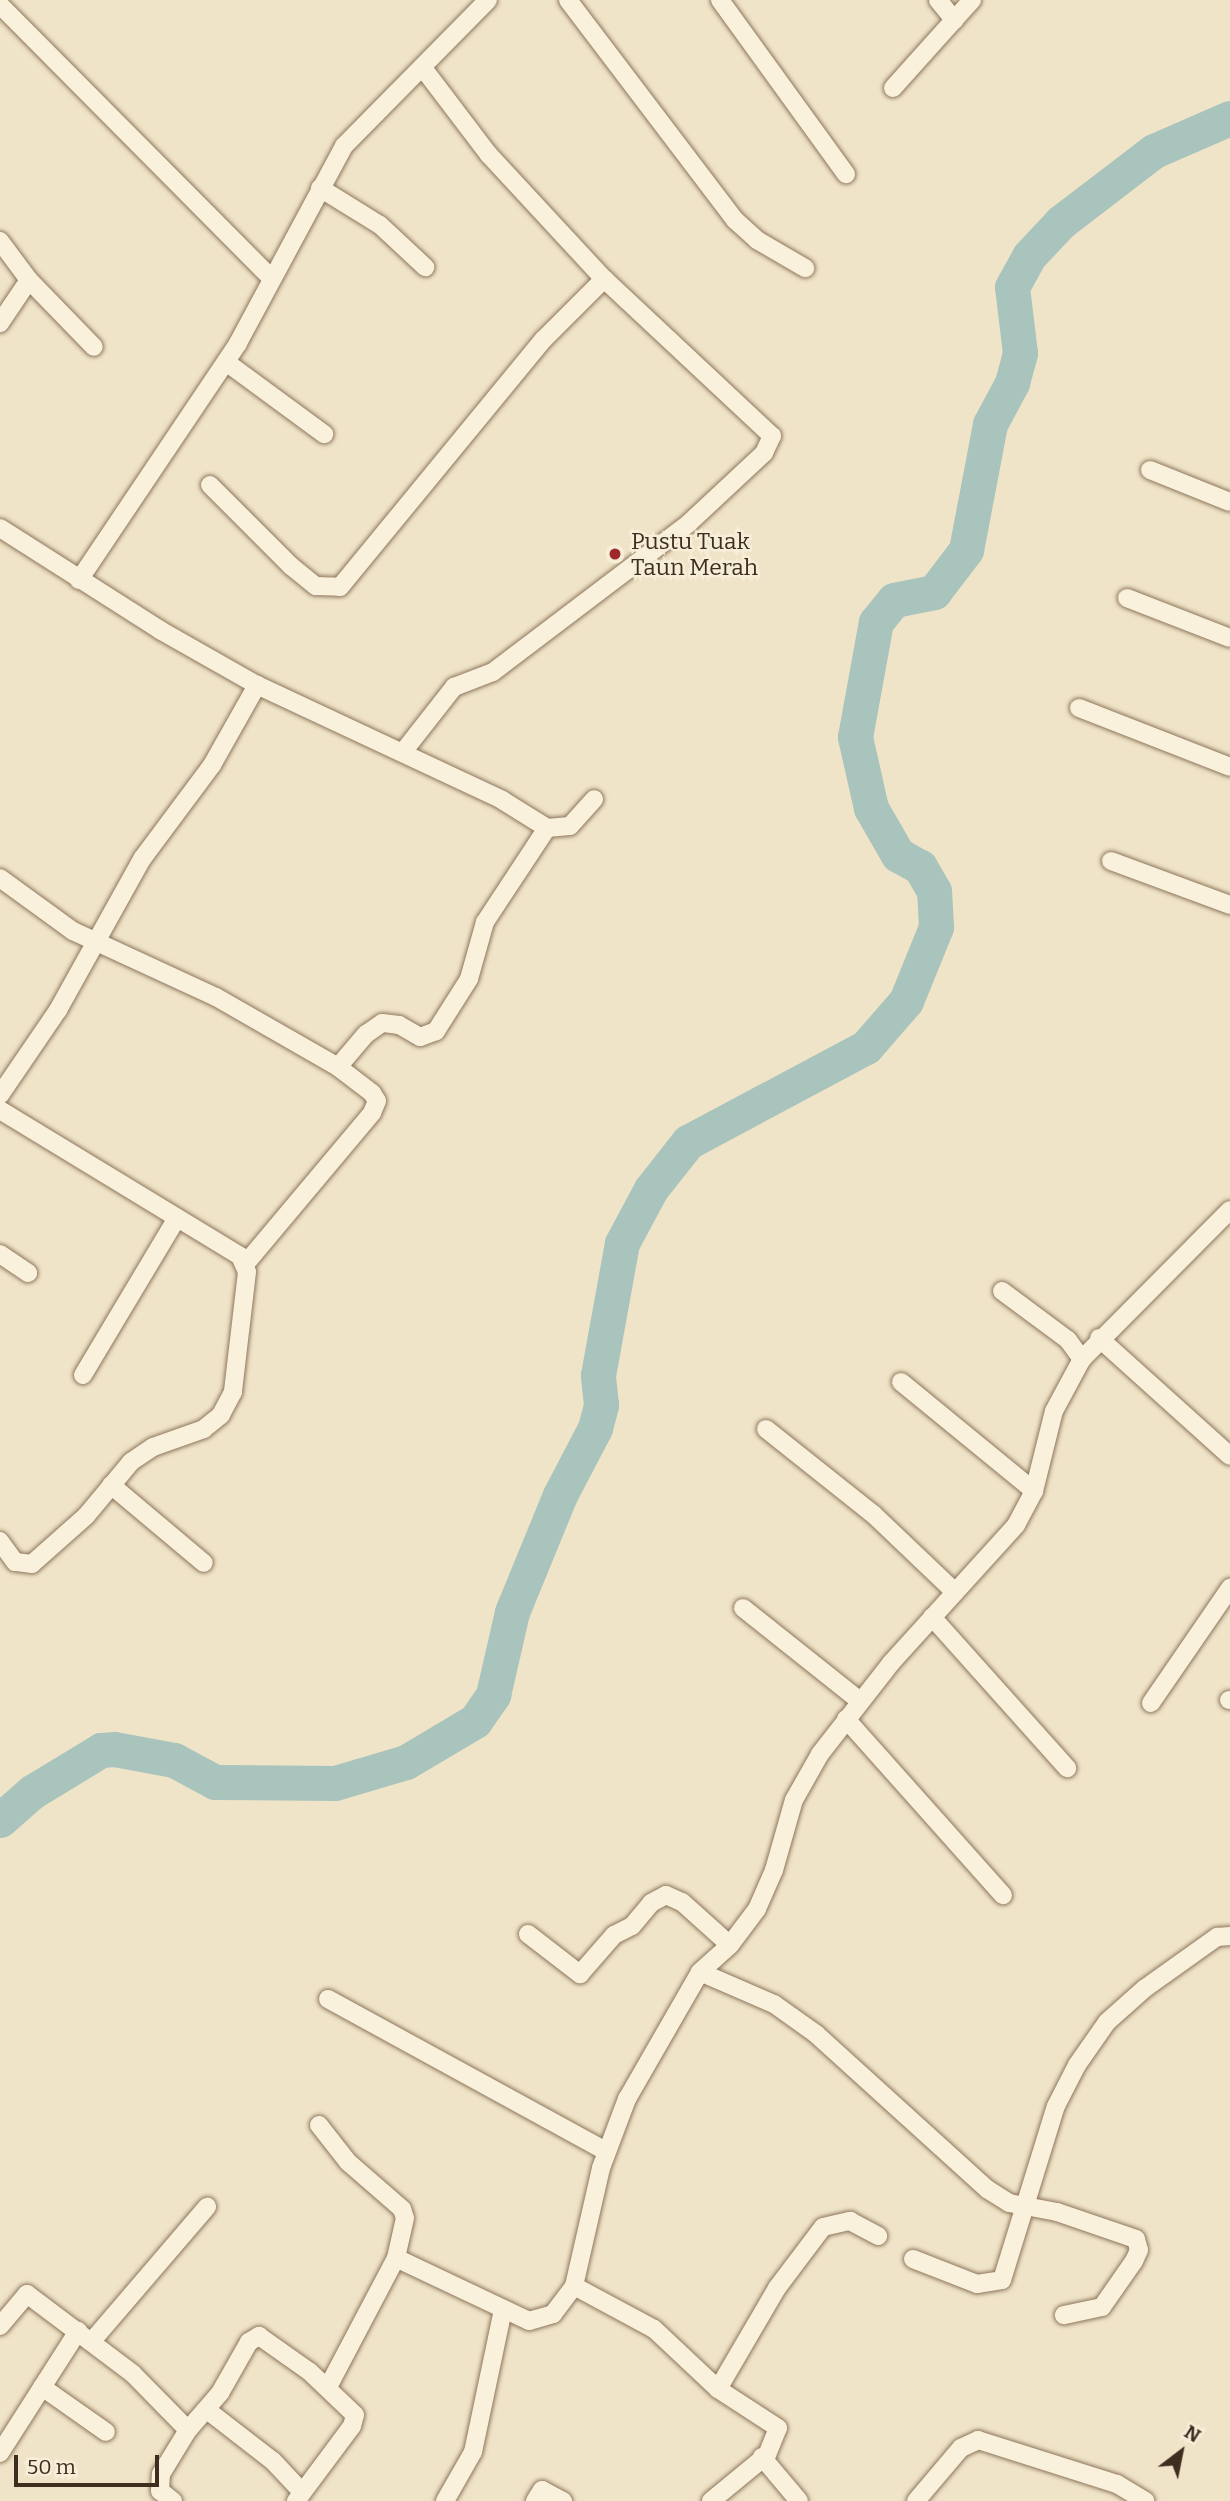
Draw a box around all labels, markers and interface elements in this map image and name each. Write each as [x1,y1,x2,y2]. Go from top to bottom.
place label: Pustu Tuak Taun Merah [631,527,758,581]
marker: Pustu Tuak Taun Merah [605,544,625,564]
north arrow [1146,2417,1216,2487]
text: N [1180,2420,1205,2447]
scale bar [18,2442,163,2486]
text: 50 m [27,2454,76,2480]

